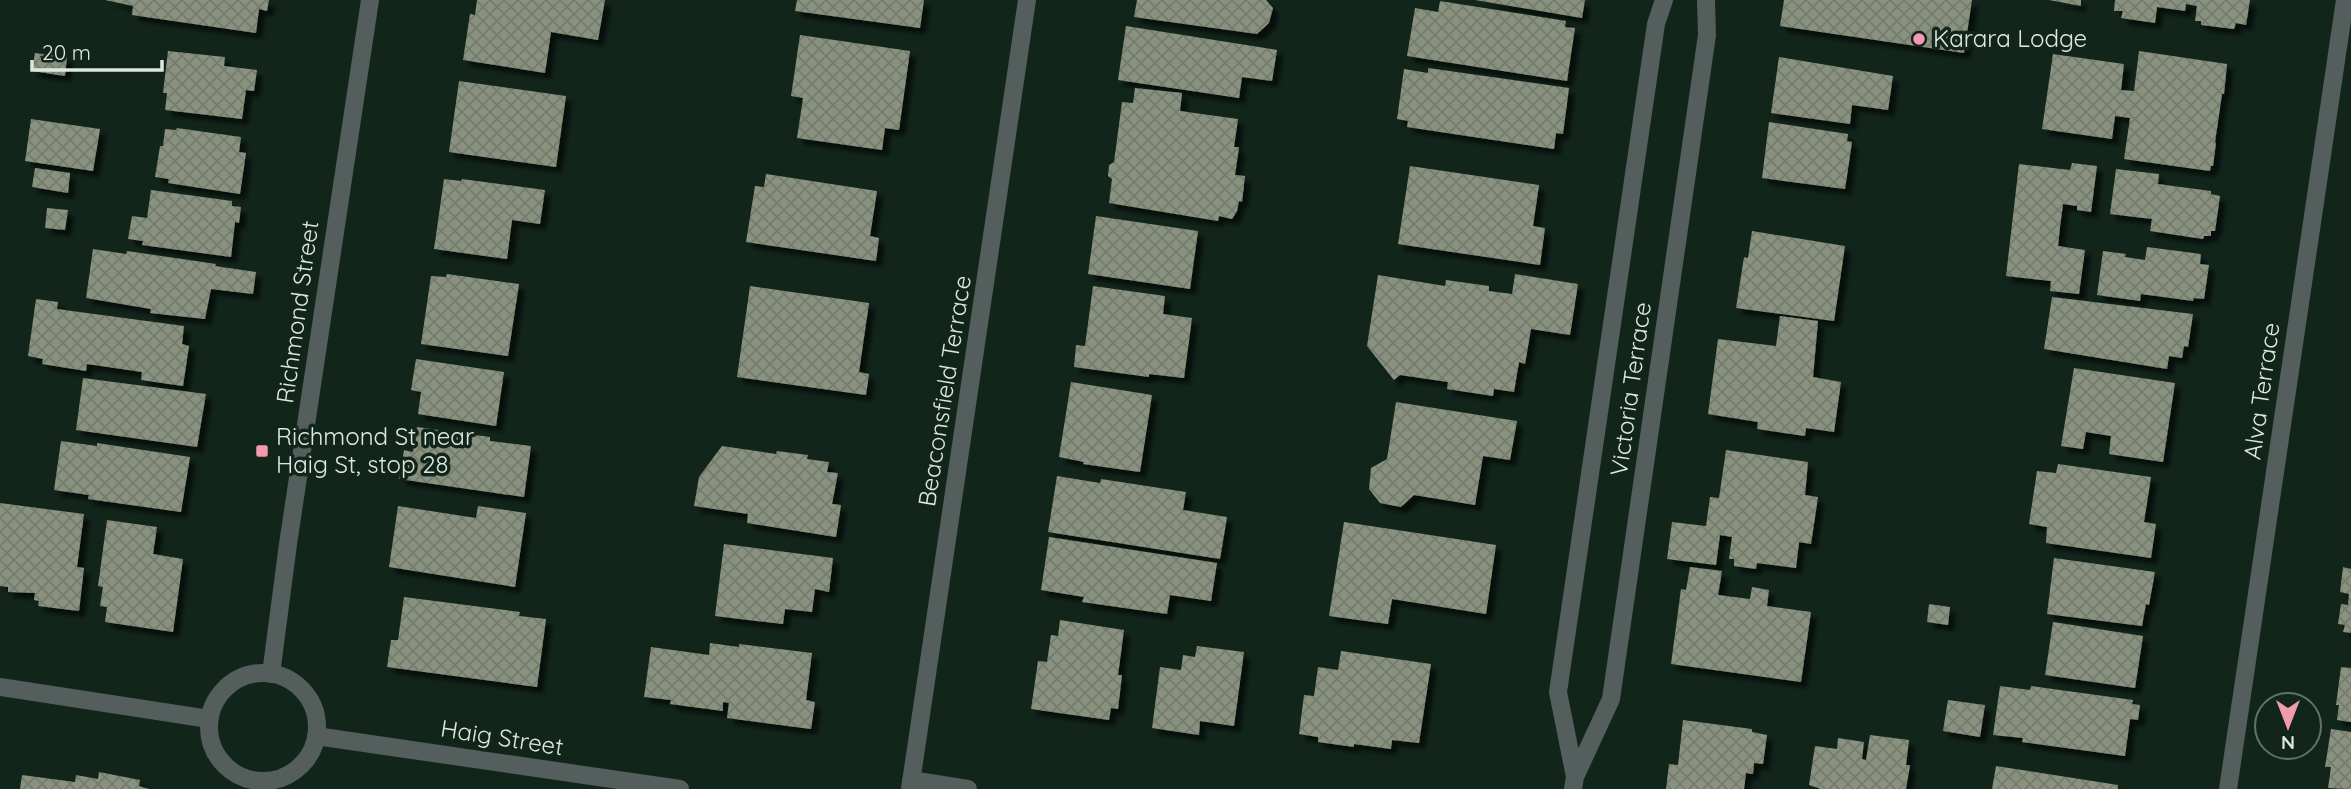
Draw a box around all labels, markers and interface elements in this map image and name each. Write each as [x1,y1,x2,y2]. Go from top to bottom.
place label: Karara Lodge [1933,23,2087,53]
scale bar [32,28,161,72]
marker: Karara Lodge [1911,31,1927,47]
text: 20 m [42,39,91,65]
street label: Richmond Street [269,219,325,405]
street label: Beaconsfield Terrace [911,273,977,508]
street label: Victoria Terrace [1603,300,1657,478]
street label: Alva Terrace [2237,320,2285,461]
place label: Richmond St near Haig St, stop 28 [276,421,474,479]
marker: Richmond St near Haig St, stop 28 [254,443,270,459]
north arrow [2253,691,2323,761]
street label: Haig Street [439,712,566,762]
text: N [2281,731,2295,755]

